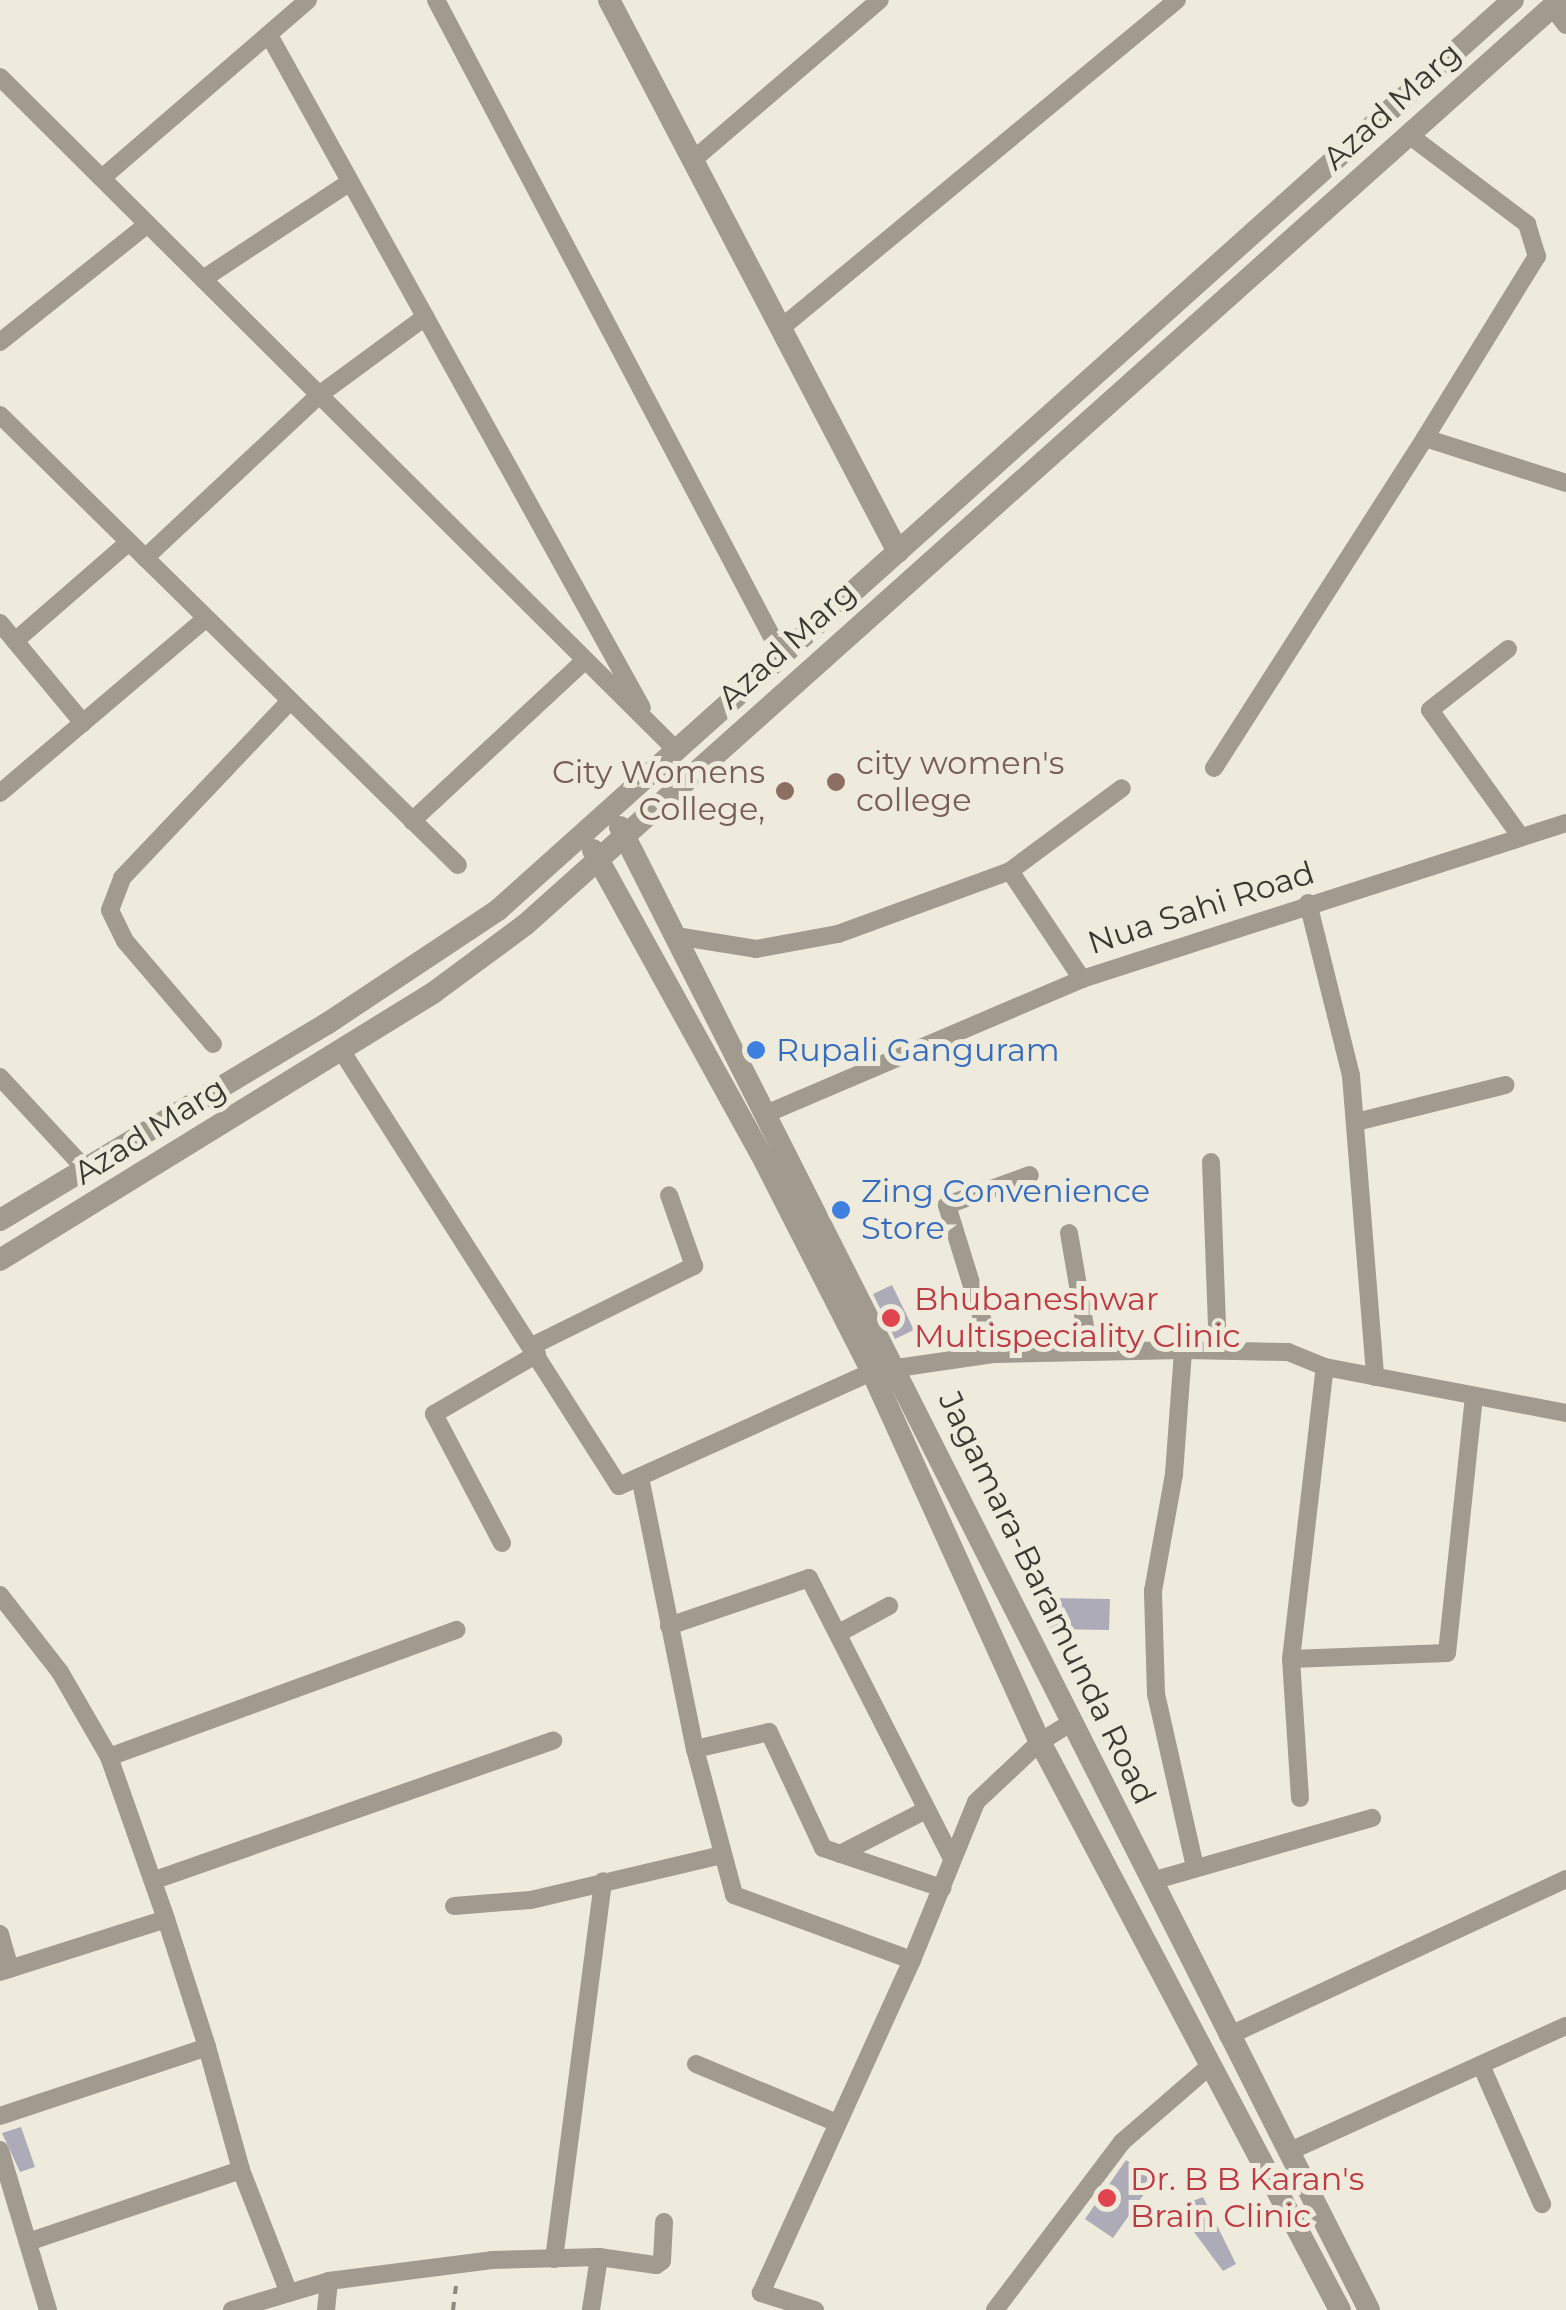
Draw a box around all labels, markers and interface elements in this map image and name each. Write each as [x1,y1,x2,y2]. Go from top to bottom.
street label: Azad Marg [1315,34,1469,178]
street label: Azad Marg [710,573,864,717]
place label: city women's college [856,745,1064,820]
place label: City Womens College, [552,754,765,829]
marker: city women's college [825,771,847,793]
marker: City Womens College, [774,780,796,802]
street label: Nua Sahi Road [1083,853,1319,963]
place label: Rupali Ganguram [776,1031,1060,1069]
marker: Rupali Ganguram [745,1039,767,1061]
street label: Azad Marg [67,1069,233,1193]
place label: Zing Convenience Store [861,1173,1150,1248]
marker: Zing Convenience Store [830,1199,852,1221]
place label: Bhubaneshwar Multispeciality Clinic [914,1281,1241,1356]
marker: Bhubaneshwar Multispeciality Clinic [878,1305,904,1331]
street label: Jagamara-Baramunda Road [930,1385,1164,1811]
place label: Dr. B B Karan's Brain Clinic [1130,2161,1364,2236]
marker: Dr. B B Karan's Brain Clinic [1094,2185,1120,2211]

